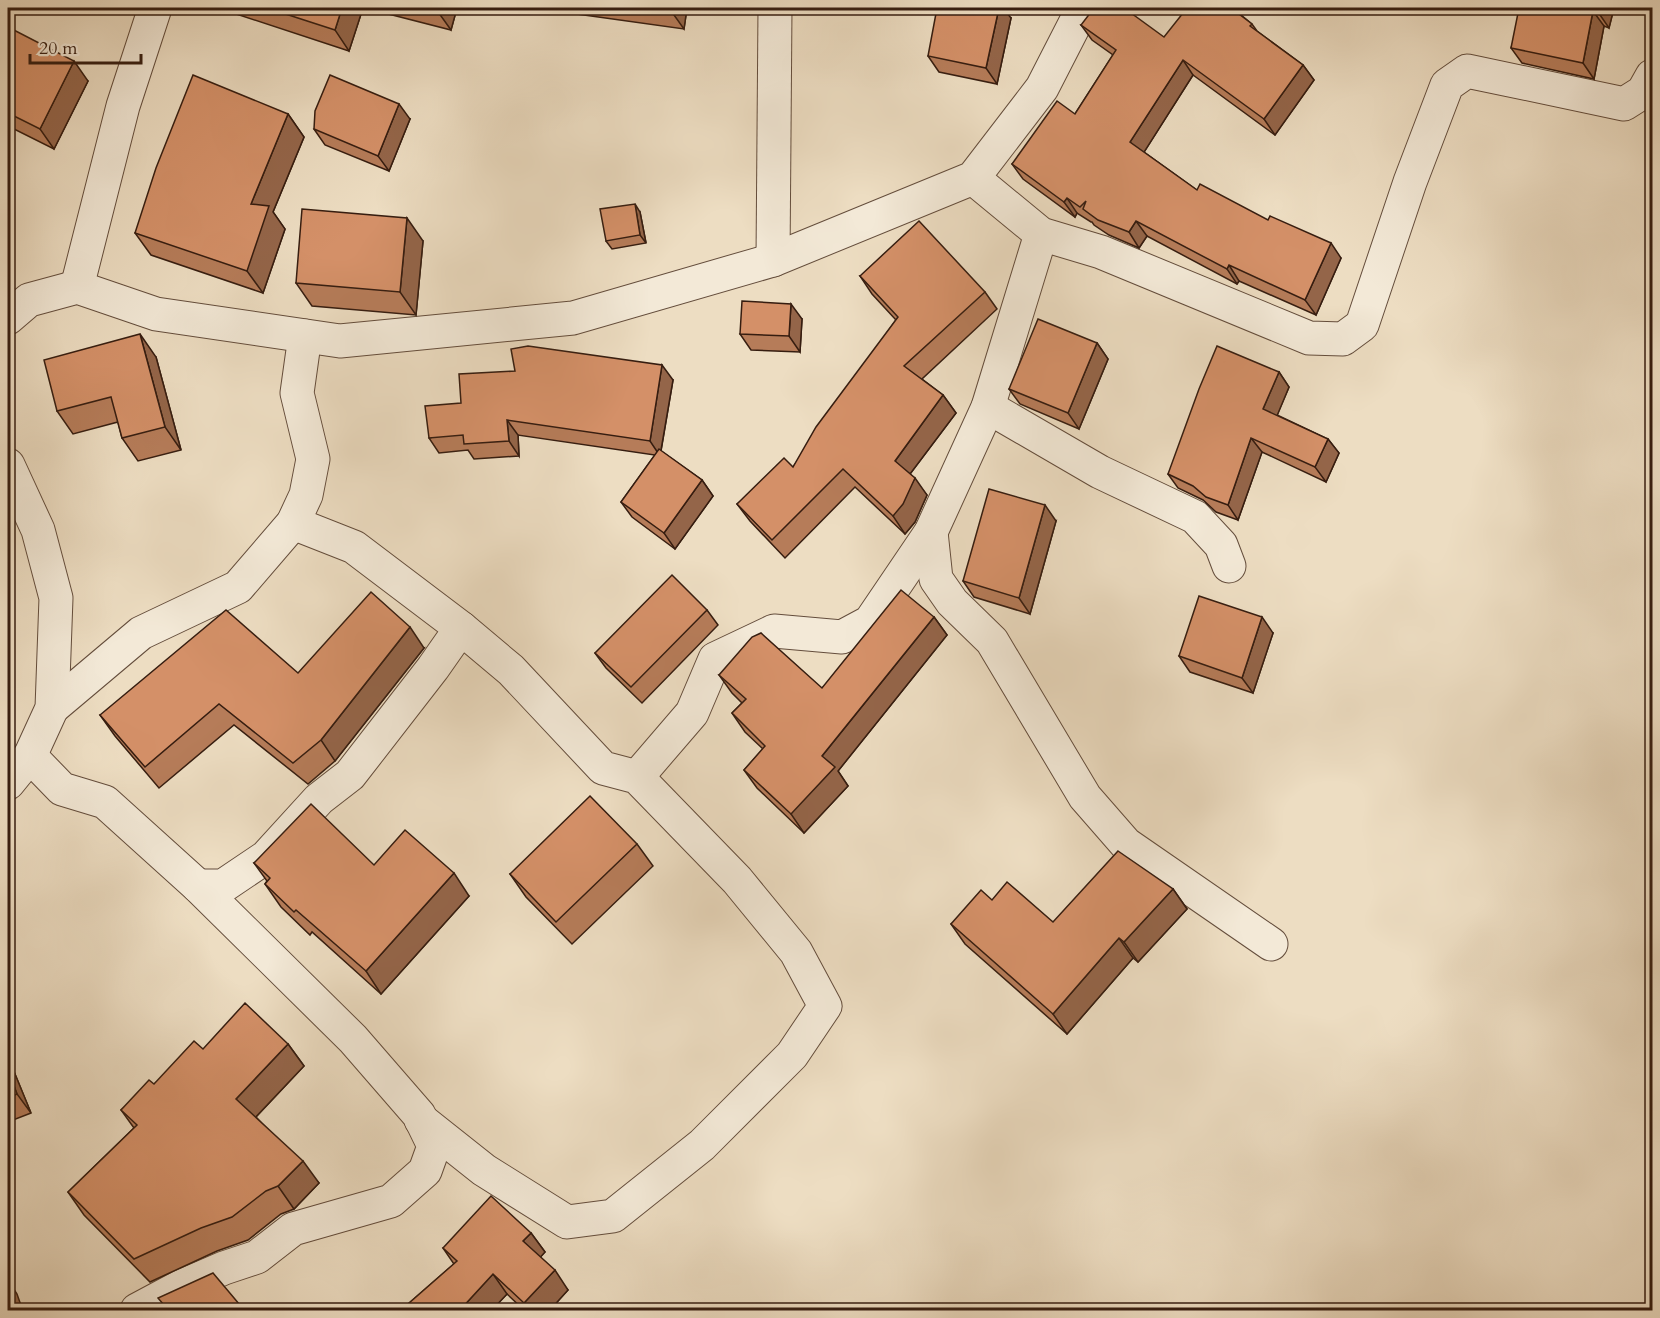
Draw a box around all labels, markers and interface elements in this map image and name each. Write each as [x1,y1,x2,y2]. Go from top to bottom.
scale bar [30,27,141,65]
text: 20 m [39,36,78,61]

